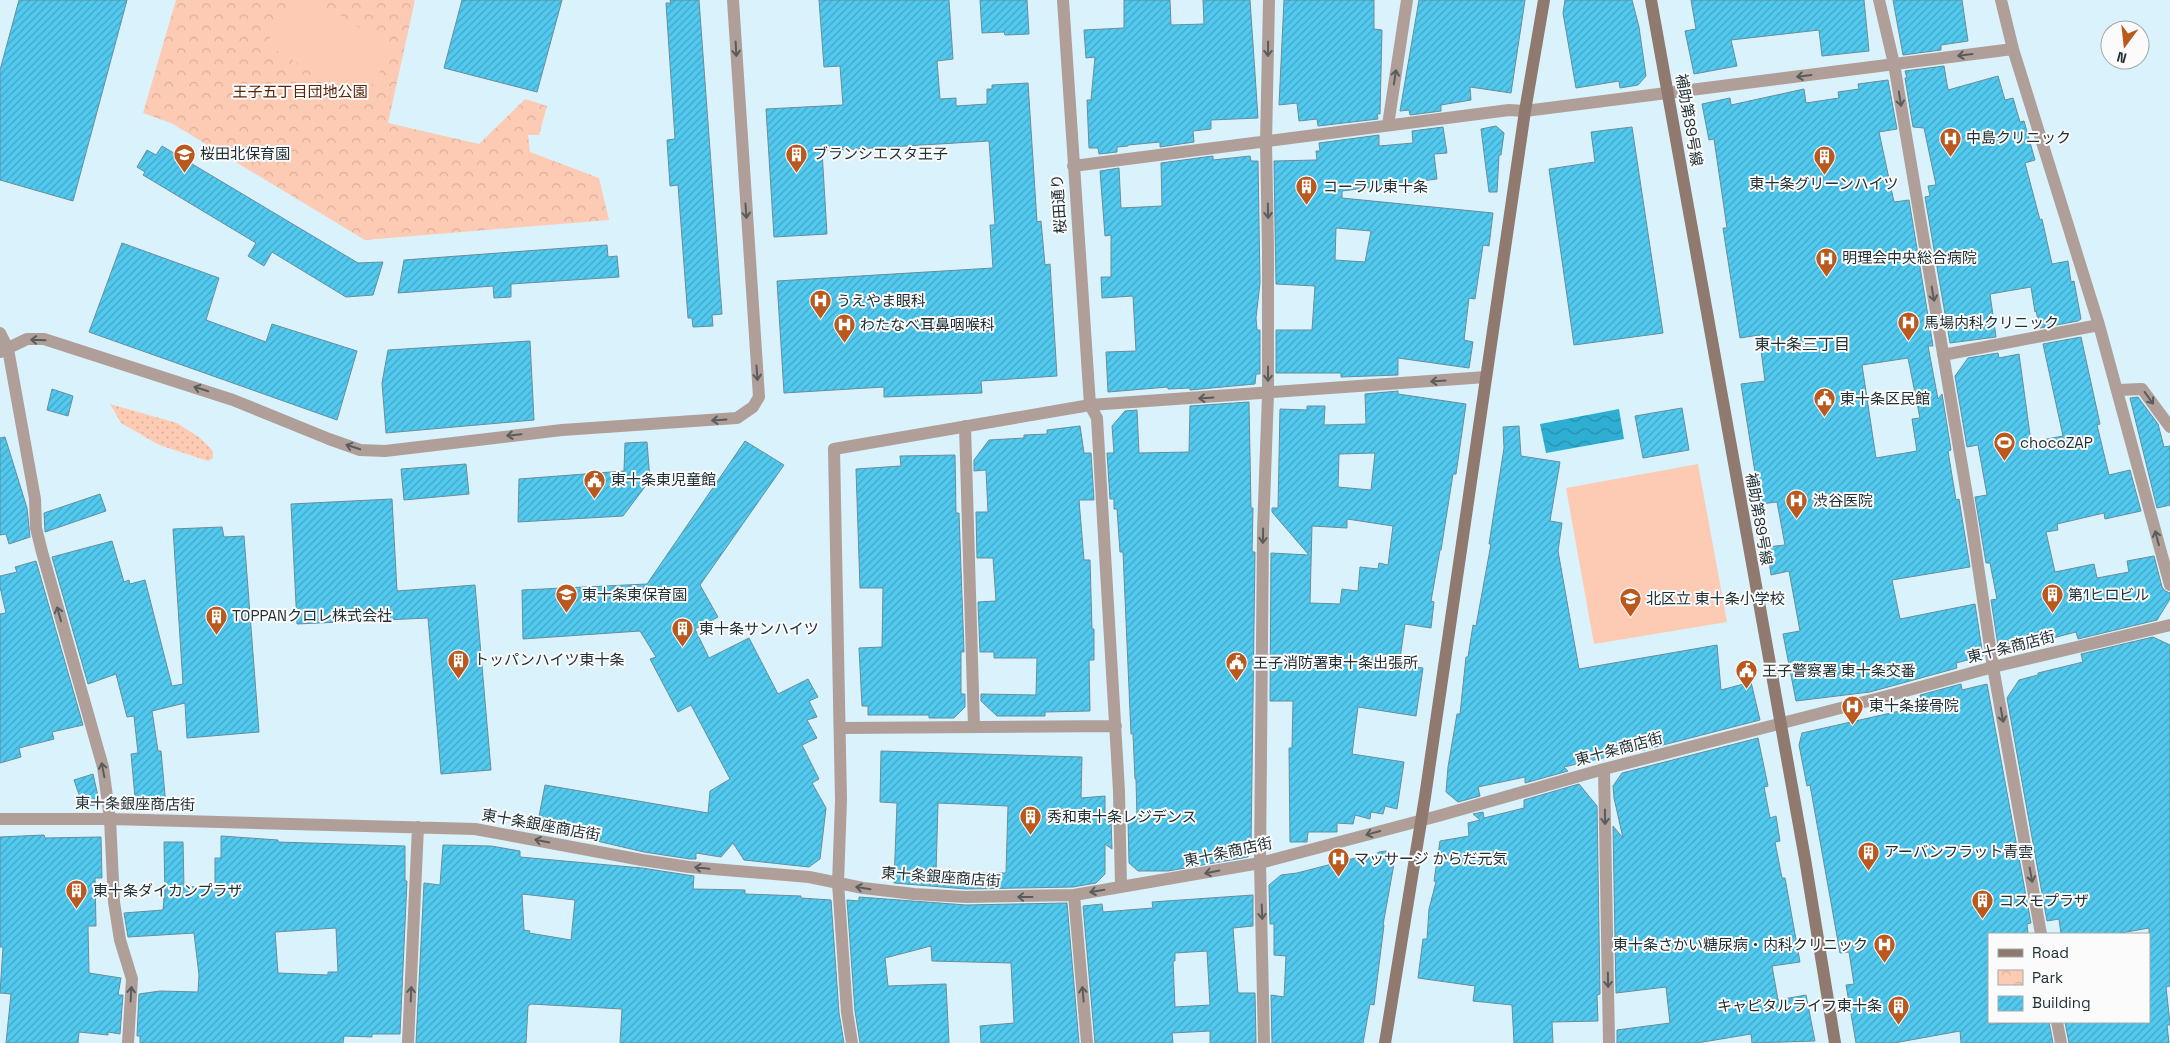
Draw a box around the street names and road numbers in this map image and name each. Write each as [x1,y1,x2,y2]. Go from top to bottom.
street label: 補助第89号線 [1672,72,1707,168]
street label: 桜田通り [1047,173,1070,235]
street label: 補助第89号線 [1742,471,1777,567]
street label: 東十条商店街 [1965,626,2057,667]
street label: 東十条商店街 [1573,728,1665,769]
street label: 東十条銀座商店街 [75,793,195,814]
street label: 東十条銀座商店街 [480,805,602,844]
street label: 東十条商店街 [1182,833,1274,870]
street label: 東十条銀座商店街 [881,863,1002,890]

